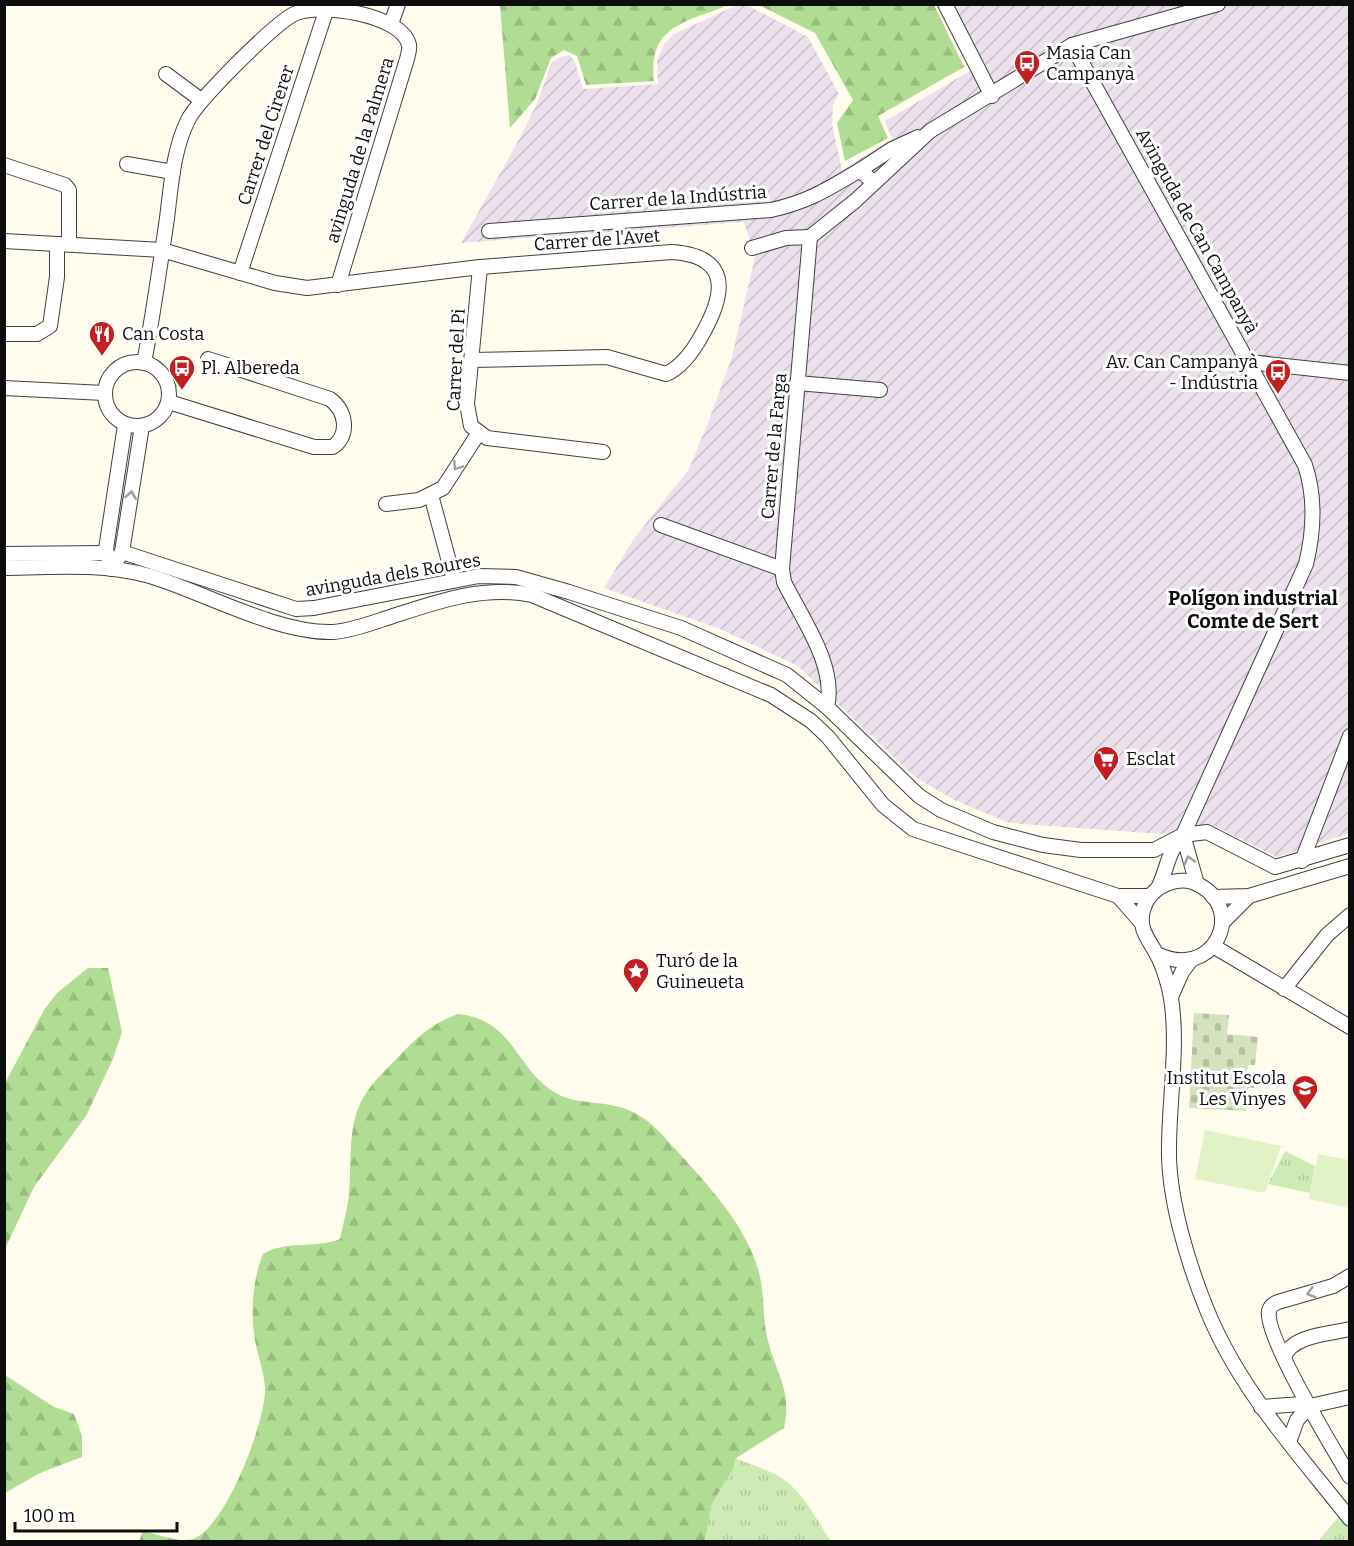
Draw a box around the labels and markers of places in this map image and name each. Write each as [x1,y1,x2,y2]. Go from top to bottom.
place label: Masia Can Campanyà [1046,42,1135,85]
bus stop icon: Masia Can Campanyà [1012,48,1042,86]
restaurant icon: Can Costa [87,319,117,357]
place label: Can Costa [122,323,204,345]
place label: Av. Can Campanyà - Indústria [1106,351,1258,394]
bus stop icon: Pl. Albereda [167,353,197,391]
place label: Pl. Albereda [201,357,300,379]
bus stop icon: Av. Can Campanyà - Indústria [1263,357,1293,395]
supermarket icon: Esclat [1091,744,1121,782]
place label: Esclat [1126,748,1176,770]
place label: Turó de la Guineueta [656,950,744,993]
place icon: Turó de la Guineueta [621,956,651,994]
place label: Institut Escola Les Vinyes [1166,1067,1286,1110]
school or university icon: Institut Escola Les Vinyes [1290,1073,1320,1111]

